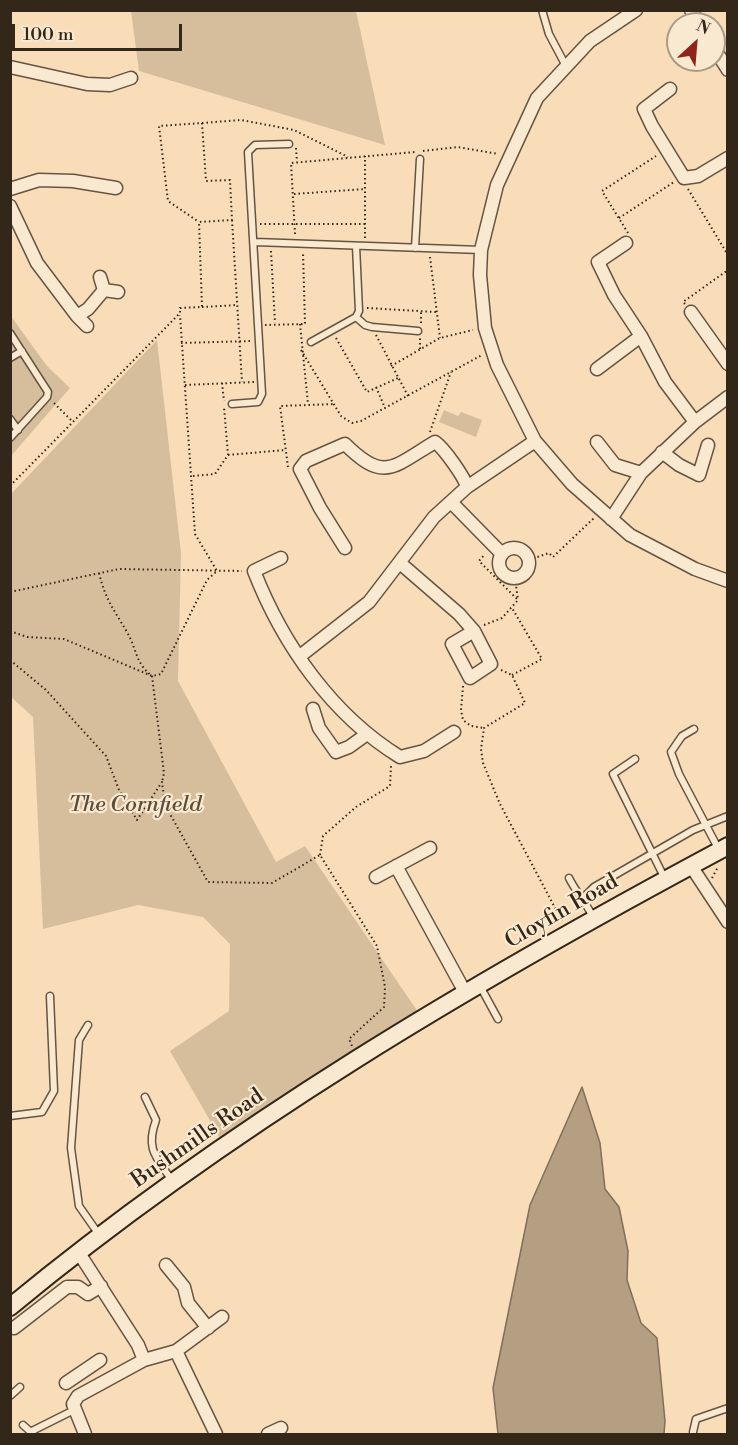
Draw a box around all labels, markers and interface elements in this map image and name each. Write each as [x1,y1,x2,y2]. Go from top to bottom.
scale bar [15,12,184,50]
north arrow [666,12,726,72]
text: N [693,16,713,39]
text: 100 m [23,23,74,46]
park label: The Cornfield [68,793,202,819]
street label: Cloyfin Road [501,869,623,955]
street label: Bushmills Road [127,1084,269,1194]

